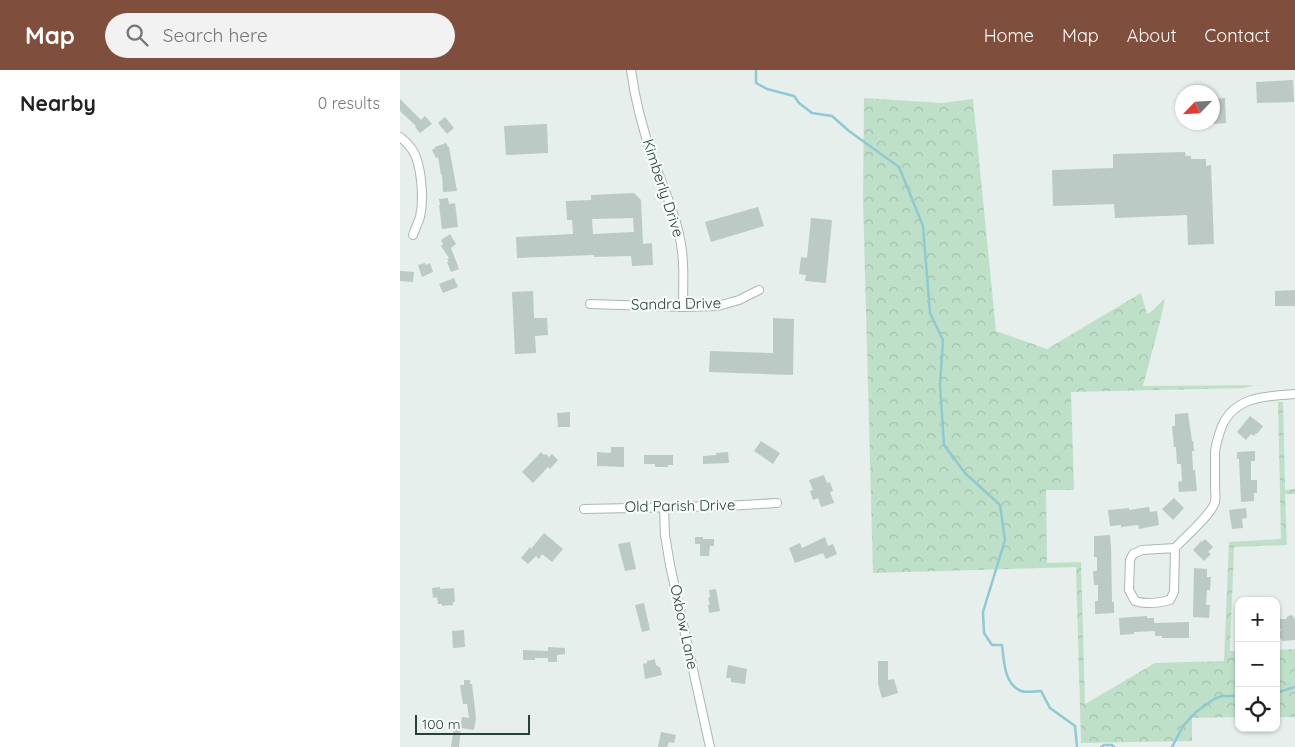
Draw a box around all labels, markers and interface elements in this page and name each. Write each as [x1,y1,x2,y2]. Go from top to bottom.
search box [105,13,455,58]
text: Map [25,20,75,50]
icon: search [123,21,151,49]
text: Search here [163,23,268,47]
text: Home [984,24,1034,47]
text: Map [1062,24,1099,47]
text: About [1127,24,1177,47]
text: Contact [1205,24,1270,47]
north arrow [1175,85,1220,130]
text: Nearby [20,90,96,116]
text: 0 results [318,93,380,113]
street label: Kimberly Drive [639,136,688,239]
street label: Sandra Drive [631,293,721,314]
street label: Old Parish Drive [624,495,735,516]
street label: Oxbow Lane [666,583,703,671]
map controls [1235,597,1280,732]
button: + [1235,597,1280,642]
button: − [1235,642,1280,687]
button: locate [1235,687,1280,732]
scale bar [415,712,530,735]
text: 100 m [422,715,460,733]

